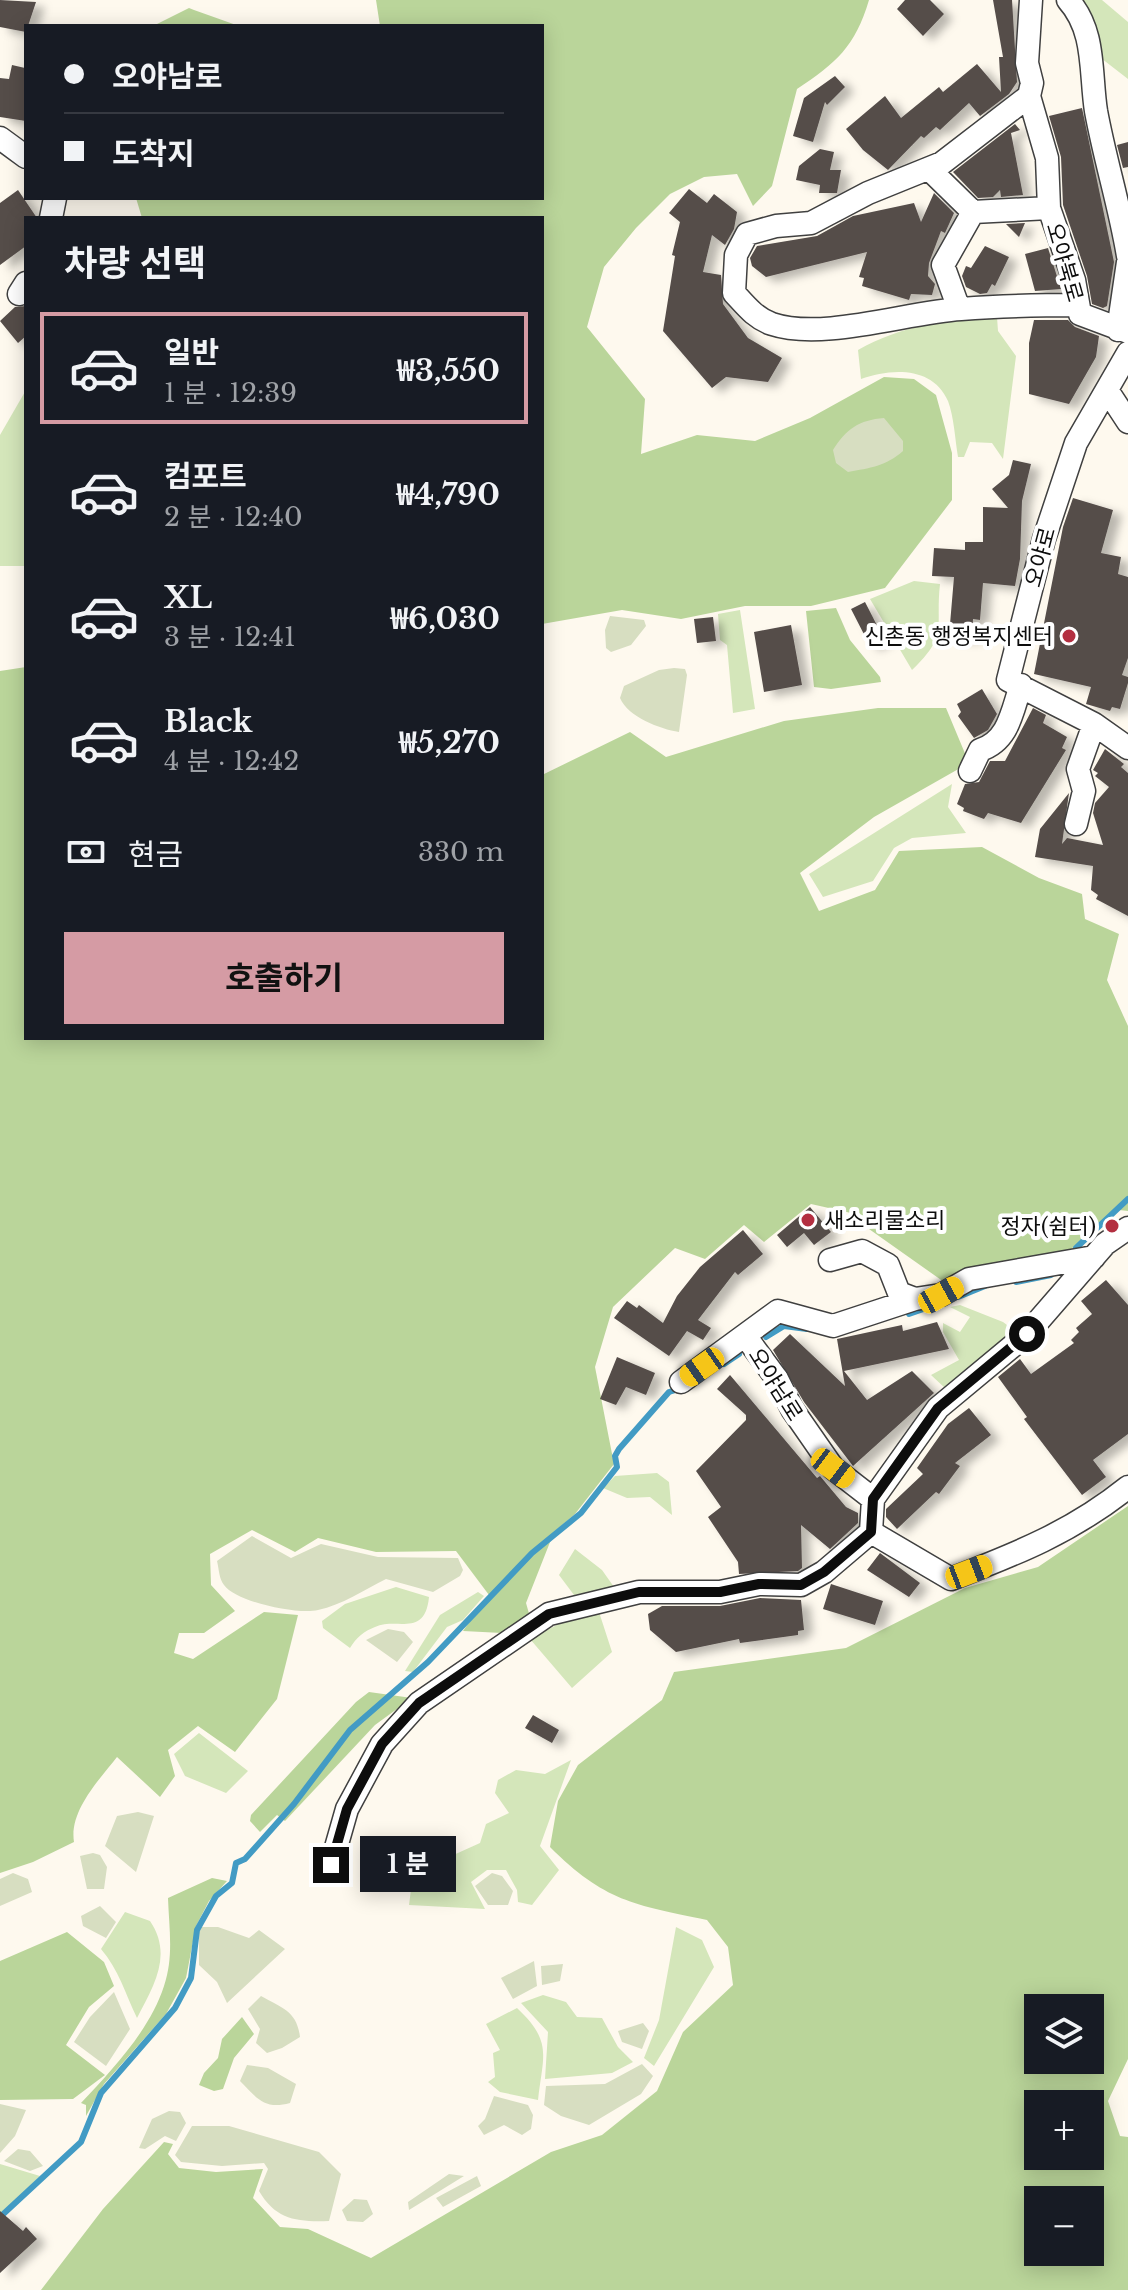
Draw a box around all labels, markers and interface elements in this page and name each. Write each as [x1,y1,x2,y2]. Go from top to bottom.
text: 오야남로 [112,58,222,95]
text: 도착지 [112,135,195,172]
street label: 오야북로 [1040,220,1089,305]
text: 차량 선택 [64,241,206,286]
icon: car [68,332,140,404]
text: 일반 [164,334,219,371]
text: ₩3,550 [397,352,500,389]
text: 1 분 · 12:39 [164,377,297,409]
icon: car [68,456,140,528]
text: 컴포트 [164,458,247,495]
text: ₩4,790 [397,476,500,513]
text: 2 분 · 12:40 [164,501,303,533]
street label: 오야로 [1020,524,1061,590]
text: XL [164,579,212,616]
icon: car [68,580,140,652]
text: ₩6,030 [390,600,500,637]
text: 3 분 · 12:41 [164,621,296,653]
place label: 신촌동 행정복지센터 [865,623,1053,650]
marker: 신촌동 행정복지센터 [1060,627,1078,645]
text: Black [164,703,252,740]
icon: car [68,704,140,776]
text: ₩5,270 [399,724,500,761]
text: 4 분 · 12:42 [164,745,299,777]
icon: cash [64,830,108,874]
text: 현금 [128,836,183,873]
text: 330 m [418,836,504,868]
button: 호출하기 [64,932,504,1024]
place label: 새소리물소리 [824,1207,945,1234]
marker: 새소리물소리 [799,1211,817,1229]
place label: 정자(쉼터) [1000,1213,1096,1240]
marker: 정자(쉼터) [1103,1217,1121,1235]
car [914,1273,968,1317]
route start [1009,1316,1045,1352]
car [675,1343,729,1391]
street label: 오야남로 [743,1343,808,1426]
car [807,1444,859,1492]
car [942,1552,996,1592]
callout: 1 분 [359,1837,455,1893]
route end [313,1847,349,1883]
text: 1 분 [387,1848,429,1880]
map controls [1024,1994,1104,2266]
button: layers [1024,1994,1104,2074]
button: + [1024,2090,1104,2170]
button: − [1024,2186,1104,2266]

